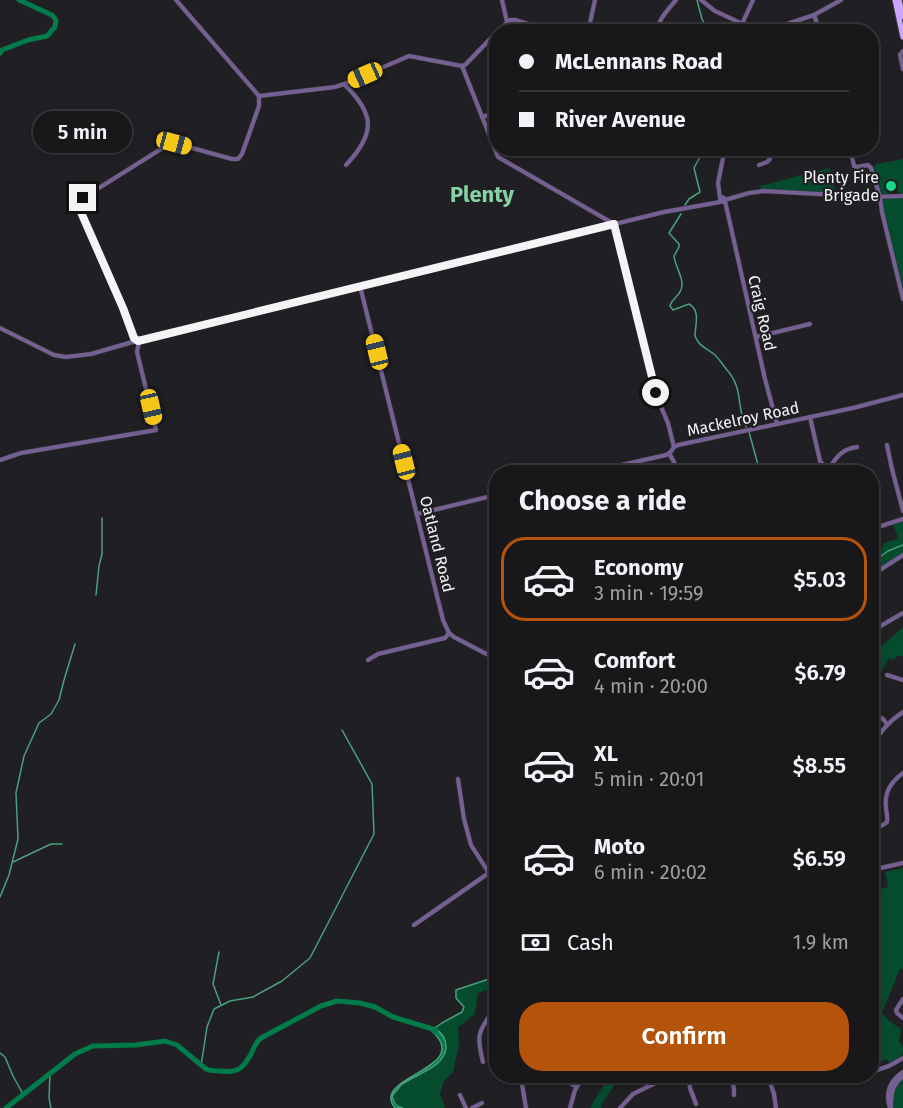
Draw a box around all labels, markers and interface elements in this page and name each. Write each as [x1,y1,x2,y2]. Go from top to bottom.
text: McLennans Road [555,48,723,75]
car [345,59,385,91]
text: River Avenue [555,106,686,133]
callout: 5 min [34,111,132,153]
text: 5 min [58,120,107,144]
car [154,130,194,156]
place label: Plenty Fire Brigade [803,168,879,205]
marker: Plenty Fire Brigade [884,179,898,193]
district label: Plenty [450,181,515,208]
route end [69,184,96,211]
street label: Craig Road [744,273,780,353]
car [364,332,390,372]
route start [642,379,669,406]
car [138,387,164,427]
street label: Mackelroy Road [685,398,801,440]
car [391,442,417,482]
text: Choose a ride [519,485,686,517]
street label: Oatland Road [416,494,458,594]
icon: car [522,552,576,606]
text: Economy [594,554,683,581]
text: $5.03 [794,566,846,593]
text: 3 min · 19:59 [594,581,703,605]
icon: car [522,645,576,699]
text: Comfort [594,647,675,674]
text: $6.79 [794,659,846,686]
text: 4 min · 20:00 [594,674,708,698]
icon: car [522,738,576,792]
text: XL [594,740,618,767]
text: $8.55 [793,752,846,779]
text: 5 min · 20:01 [594,767,704,791]
icon: car [522,831,576,885]
text: Moto [594,833,645,860]
text: $6.59 [793,845,846,872]
text: 6 min · 20:02 [594,860,707,884]
icon: cash [519,926,552,959]
text: Cash [567,929,614,956]
text: 1.9 km [793,930,849,954]
button: Confirm [519,1002,849,1071]

